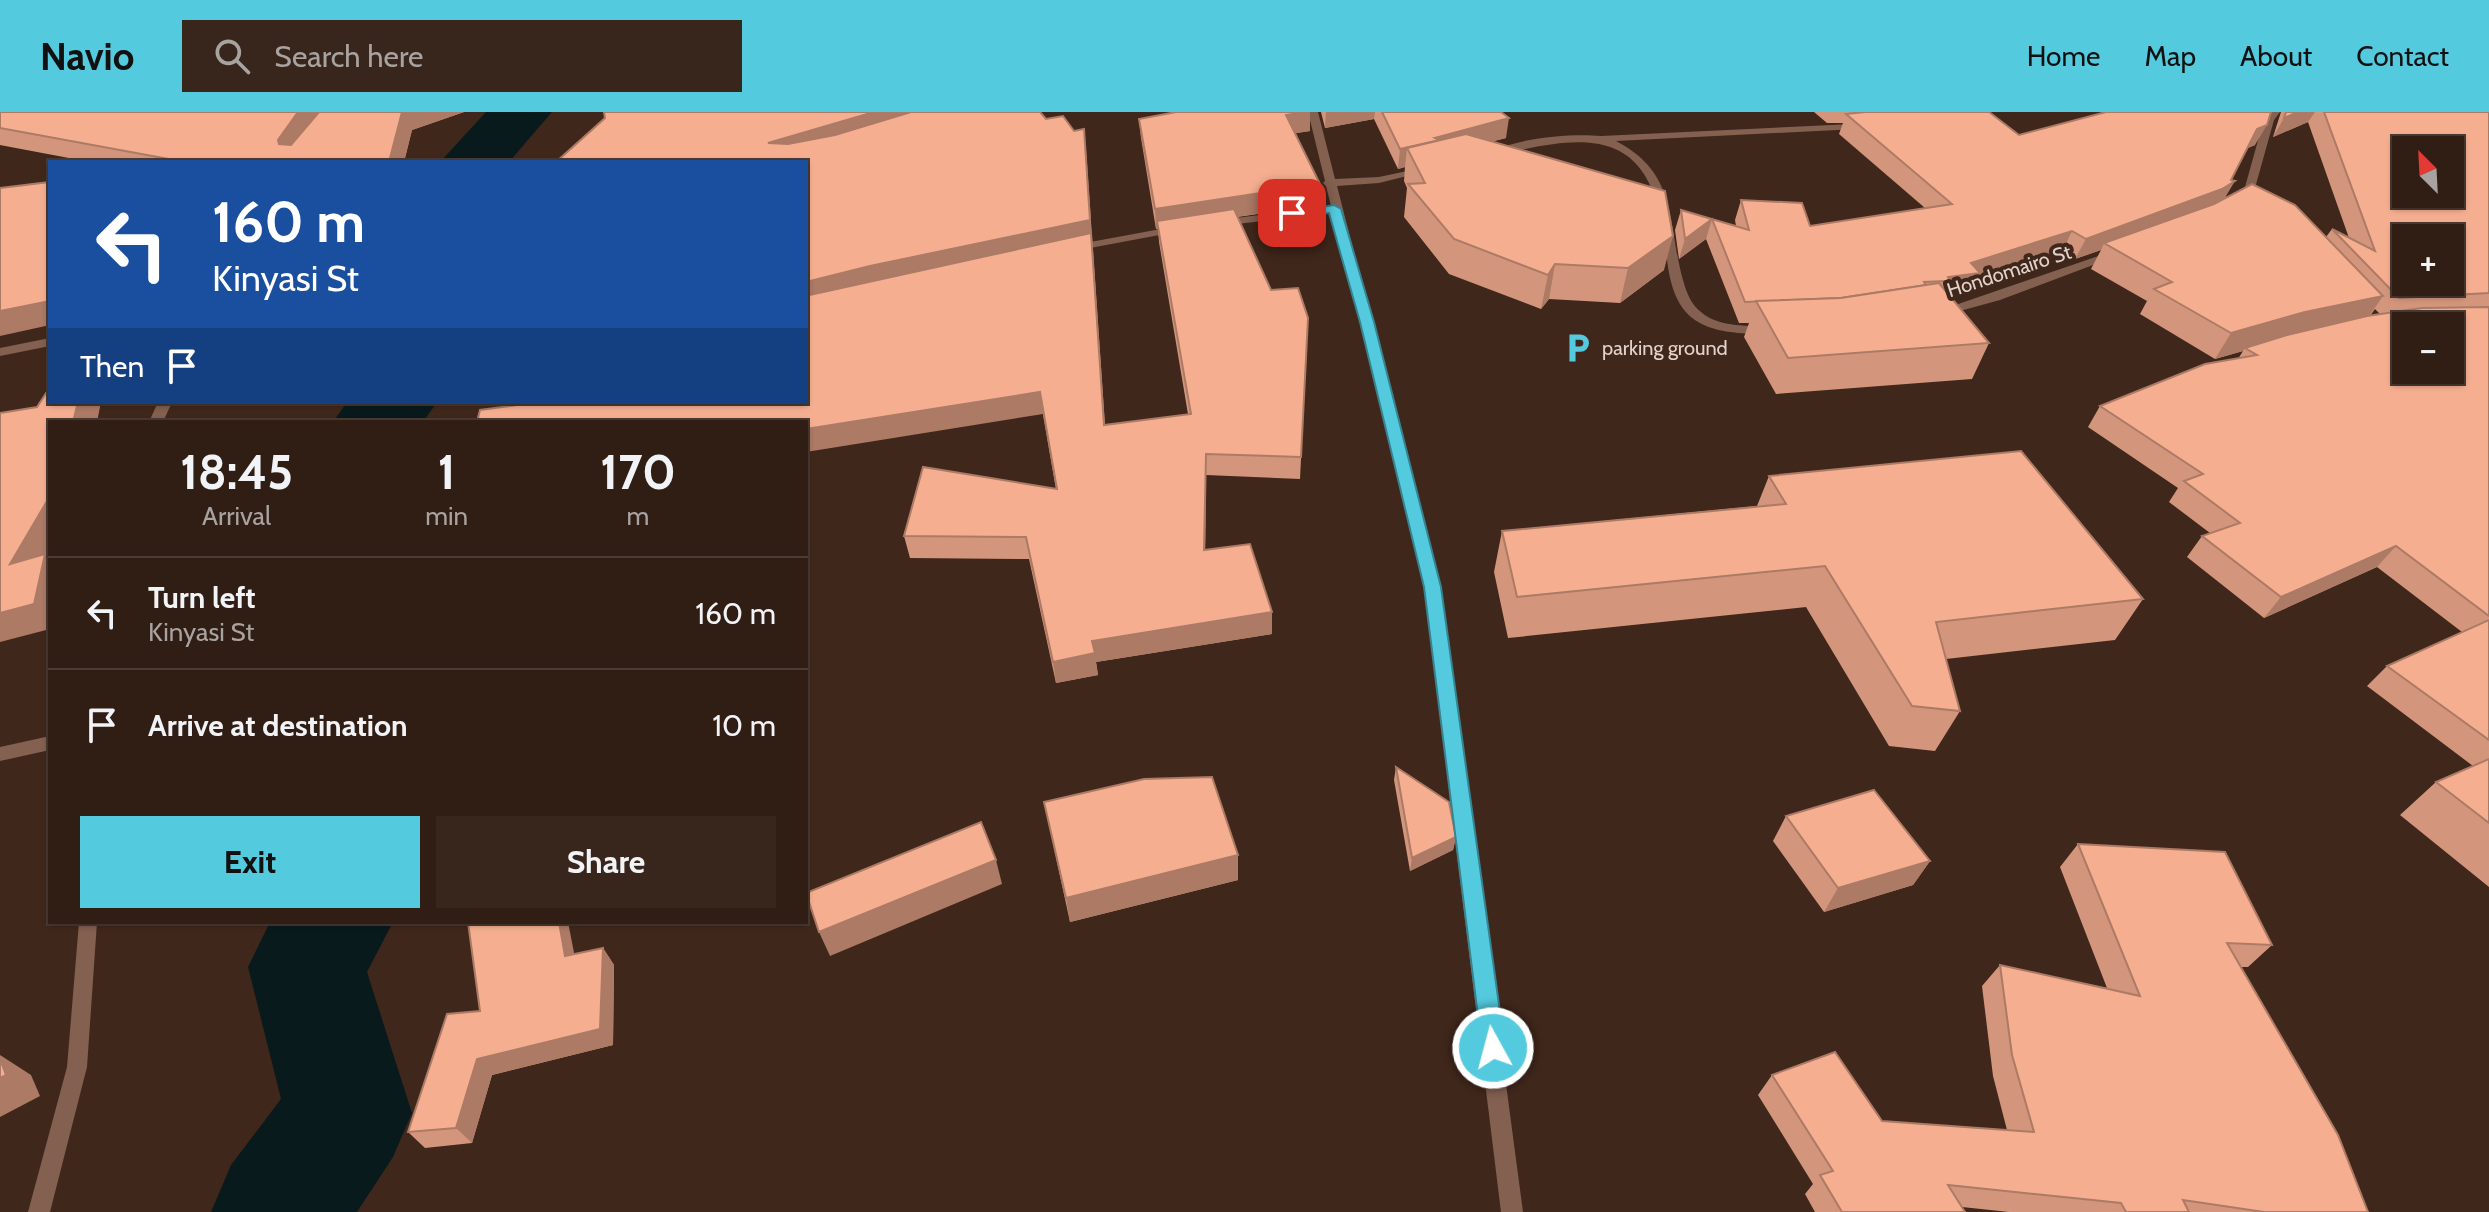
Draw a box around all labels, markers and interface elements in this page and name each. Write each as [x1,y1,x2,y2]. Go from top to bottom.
search box [182,20,742,92]
text: Navio [40,33,134,80]
icon: search [210,34,254,78]
text: Search here [274,38,423,75]
text: Home [2027,39,2100,73]
text: Map [2144,39,2196,73]
text: About [2240,39,2312,73]
text: Contact [2356,39,2449,73]
north arrow [2392,136,2464,208]
map controls [2392,136,2464,384]
pin [1258,179,1326,247]
text: 160 m [212,188,365,256]
icon: arrive [1270,191,1314,235]
icon: left [80,192,184,296]
button: + [2392,224,2464,296]
street label: Hondomairo St [1944,240,2074,302]
text: Kinyasi St [212,256,359,300]
button: − [2392,312,2464,384]
parking icon: parking ground [1561,331,1595,365]
place label: parking ground [1602,336,1728,360]
icon: arrive [160,344,204,388]
text: Then [80,348,144,385]
text: 18:45 [180,443,293,501]
text: 1 [438,443,455,501]
text: 170 [600,443,676,501]
text: Arrival [202,500,271,532]
text: min [425,500,468,532]
text: m [627,500,649,532]
text: Turn left [148,579,256,616]
icon: left [80,591,124,635]
text: 160 m [695,595,776,632]
text: Kinyasi St [148,616,254,648]
icon: arrive [80,703,124,747]
text: Arrive at destination [148,707,408,744]
text: 10 m [712,707,776,744]
button: Exit [80,816,420,908]
button: Share [436,816,776,908]
position arrow [1451,1006,1535,1090]

